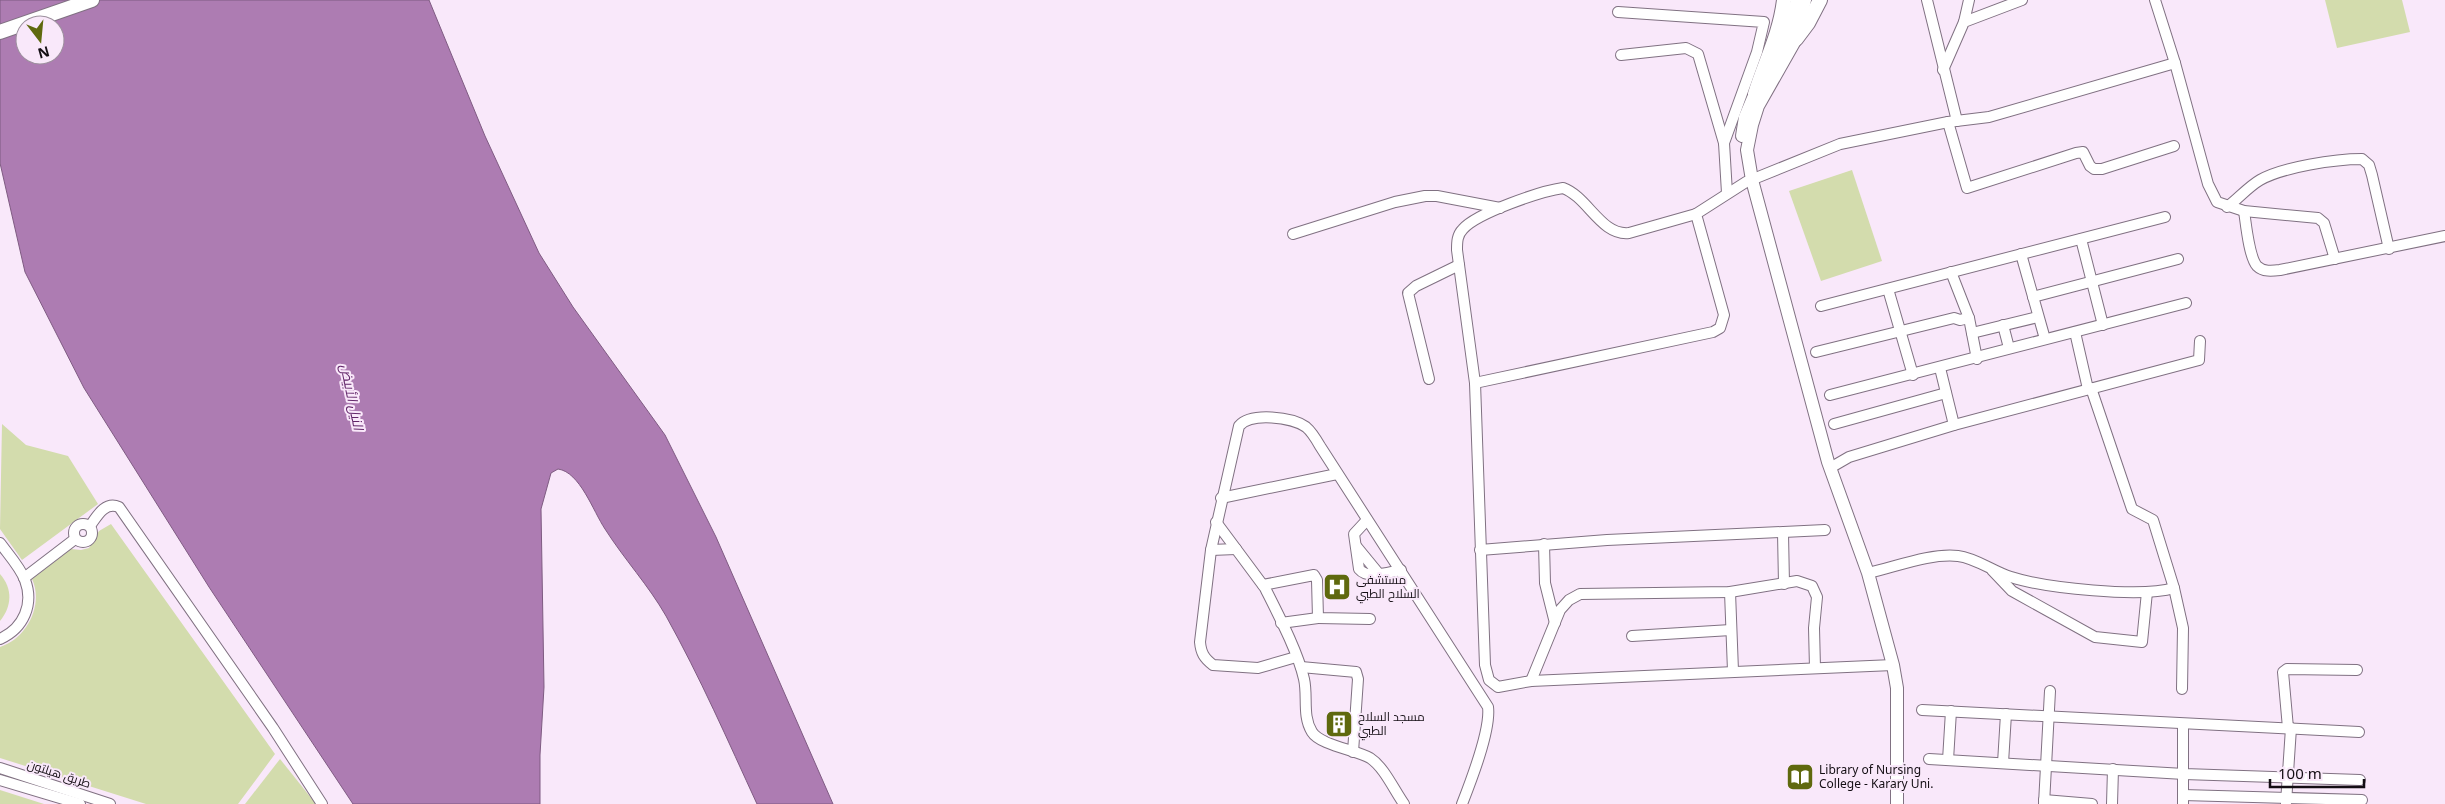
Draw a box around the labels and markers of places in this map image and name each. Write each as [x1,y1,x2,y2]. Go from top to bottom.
place label: مستشفى السلاح الطبي [1356,571,1420,604]
hospital icon: مستشفى السلاح الطبي [1322,572,1352,602]
place label: مسجد السلاح الطبي [1358,708,1425,741]
building icon: مسجد السلاح الطبي [1324,709,1354,739]
place label: Library of Nursing College - Karary Uni. [1819,761,1933,792]
library icon: Library of Nursing College - Karary Uni. [1785,762,1815,792]

